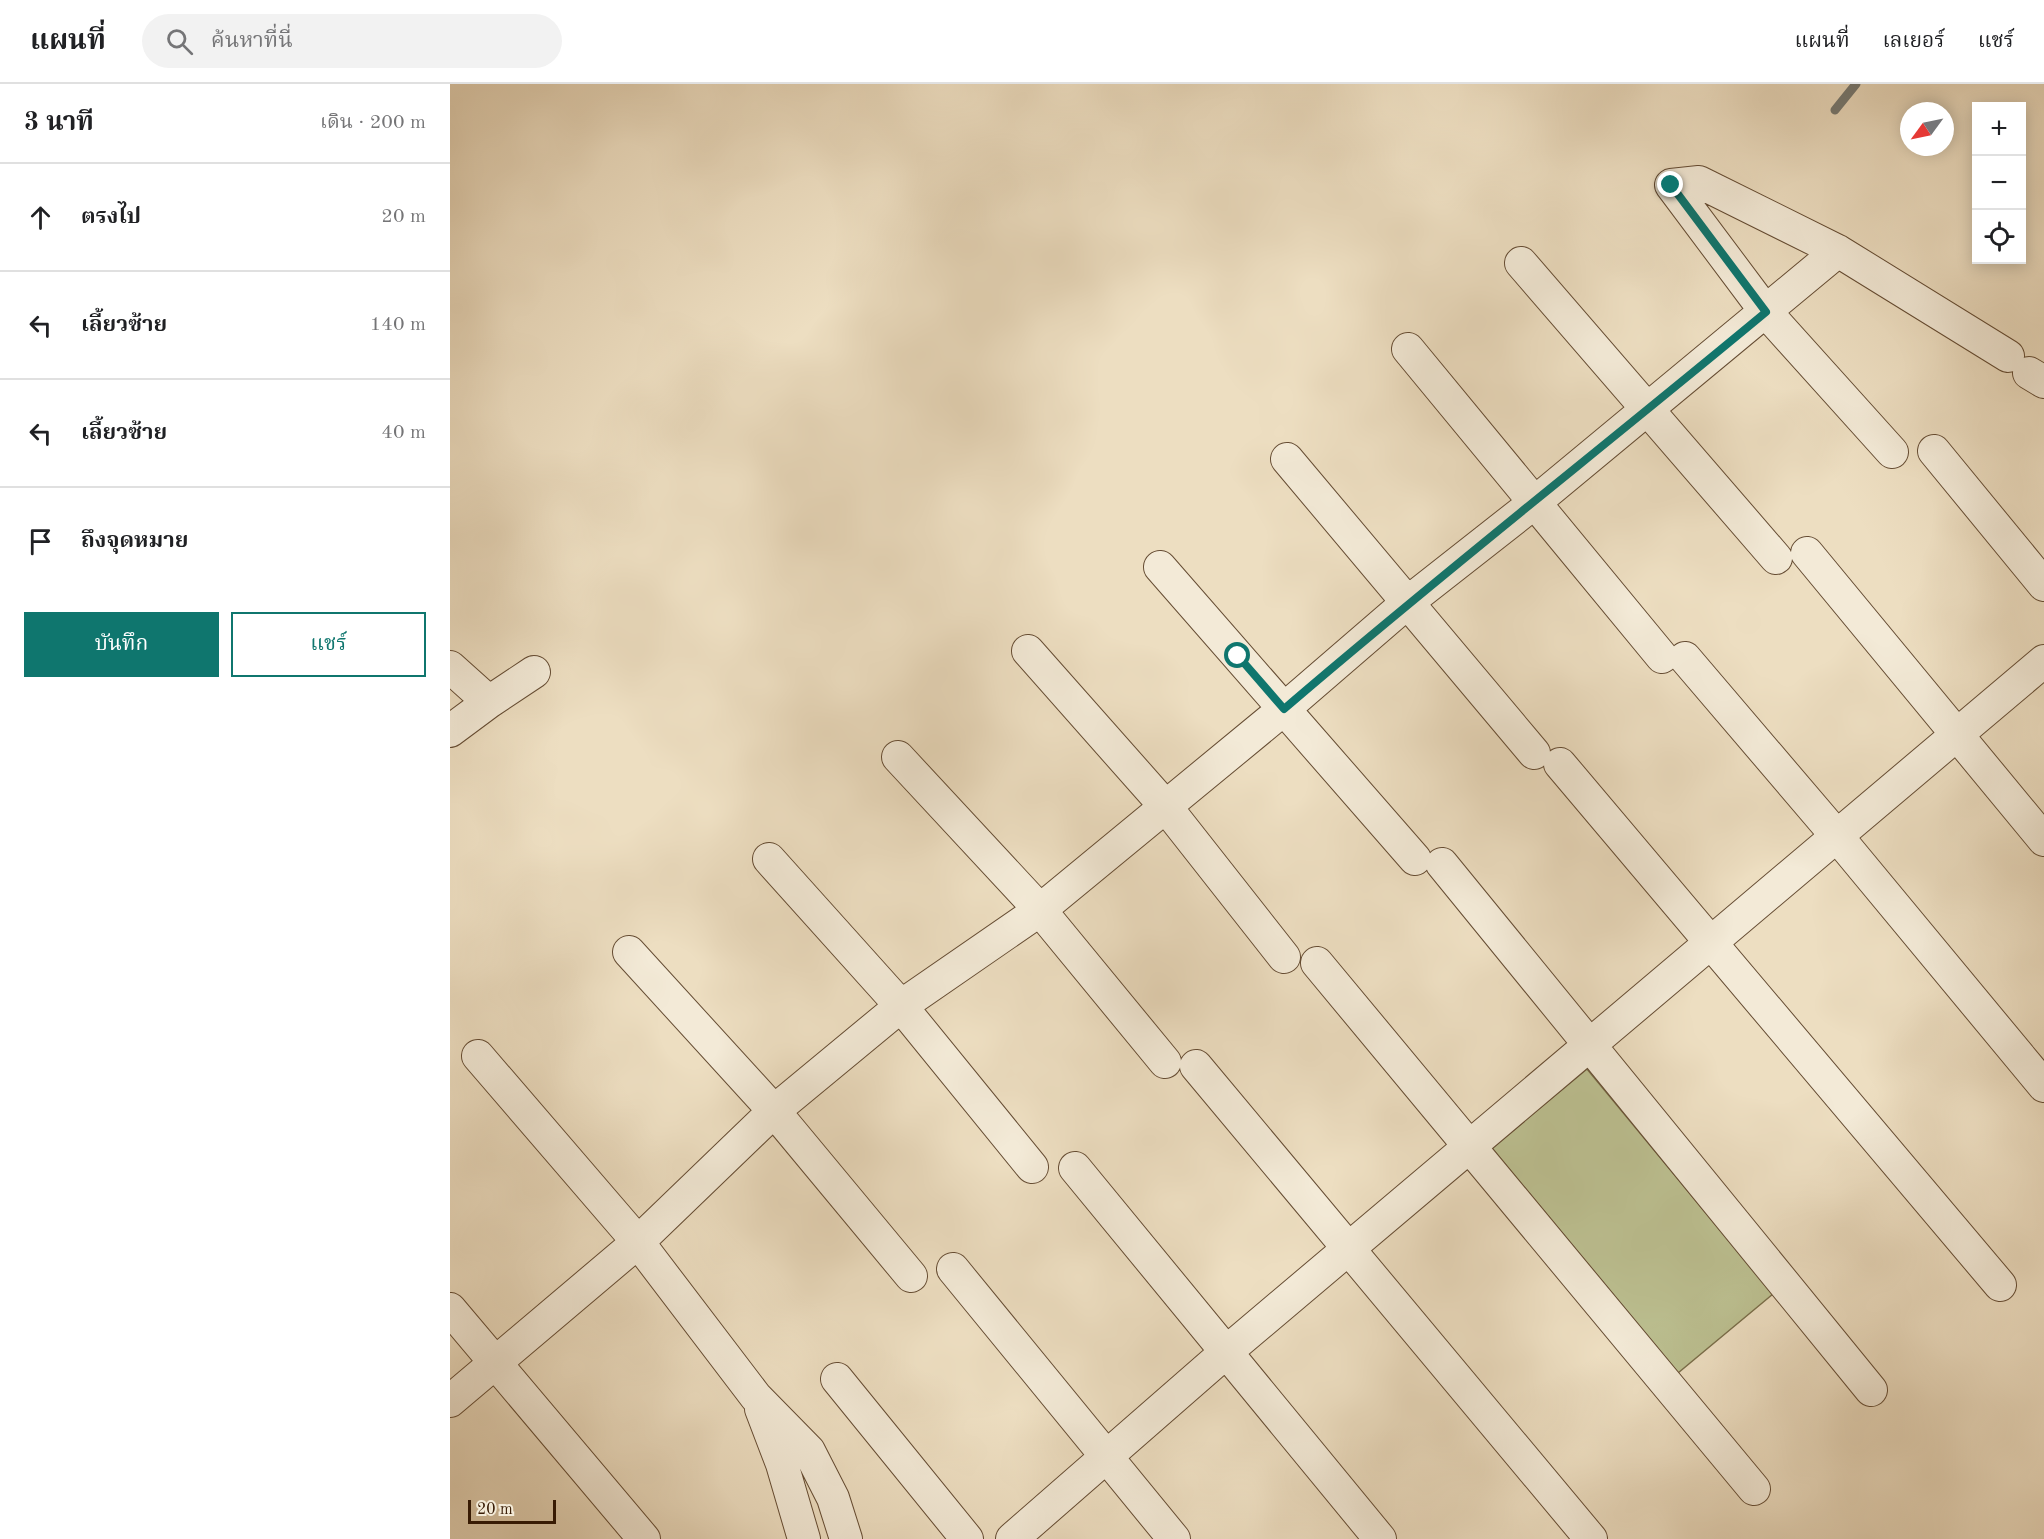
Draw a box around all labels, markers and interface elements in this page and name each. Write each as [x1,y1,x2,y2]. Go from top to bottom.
search box [142,14,562,68]
icon: search [163,25,196,58]
text: แผนที่ [30,28,106,56]
text: ค้นหาที่นี่ [211,30,293,52]
text: แผนที่ [1795,31,1850,52]
text: เลเยอร์ [1883,31,1945,52]
text: แชร์ [1978,31,2014,52]
north arrow [1900,102,1954,156]
map controls [1972,102,2026,264]
button: + [1972,102,2026,156]
text: 3 นาที [24,110,94,136]
text: เดิน · 200 m [320,113,426,133]
button: − [1972,156,2026,210]
route end [1657,171,1683,197]
icon: ahead [24,201,57,234]
text: ตรงไป [81,206,141,228]
text: 20 m [381,207,426,227]
button: locate [1972,210,2026,264]
icon: left [24,309,57,342]
text: เลี้ยวซ้าย [81,314,167,336]
text: 140 m [370,315,426,335]
icon: left [24,417,57,450]
text: เลี้ยวซ้าย [81,422,167,444]
text: 40 m [381,423,426,443]
icon: arrive [24,525,57,558]
text: ถึงจุดหมาย [81,530,188,552]
button: บันทึก [24,612,219,677]
button: แชร์ [231,612,426,677]
route start [1224,642,1250,668]
scale bar [468,1497,556,1524]
text: 20 m [477,1502,513,1518]

